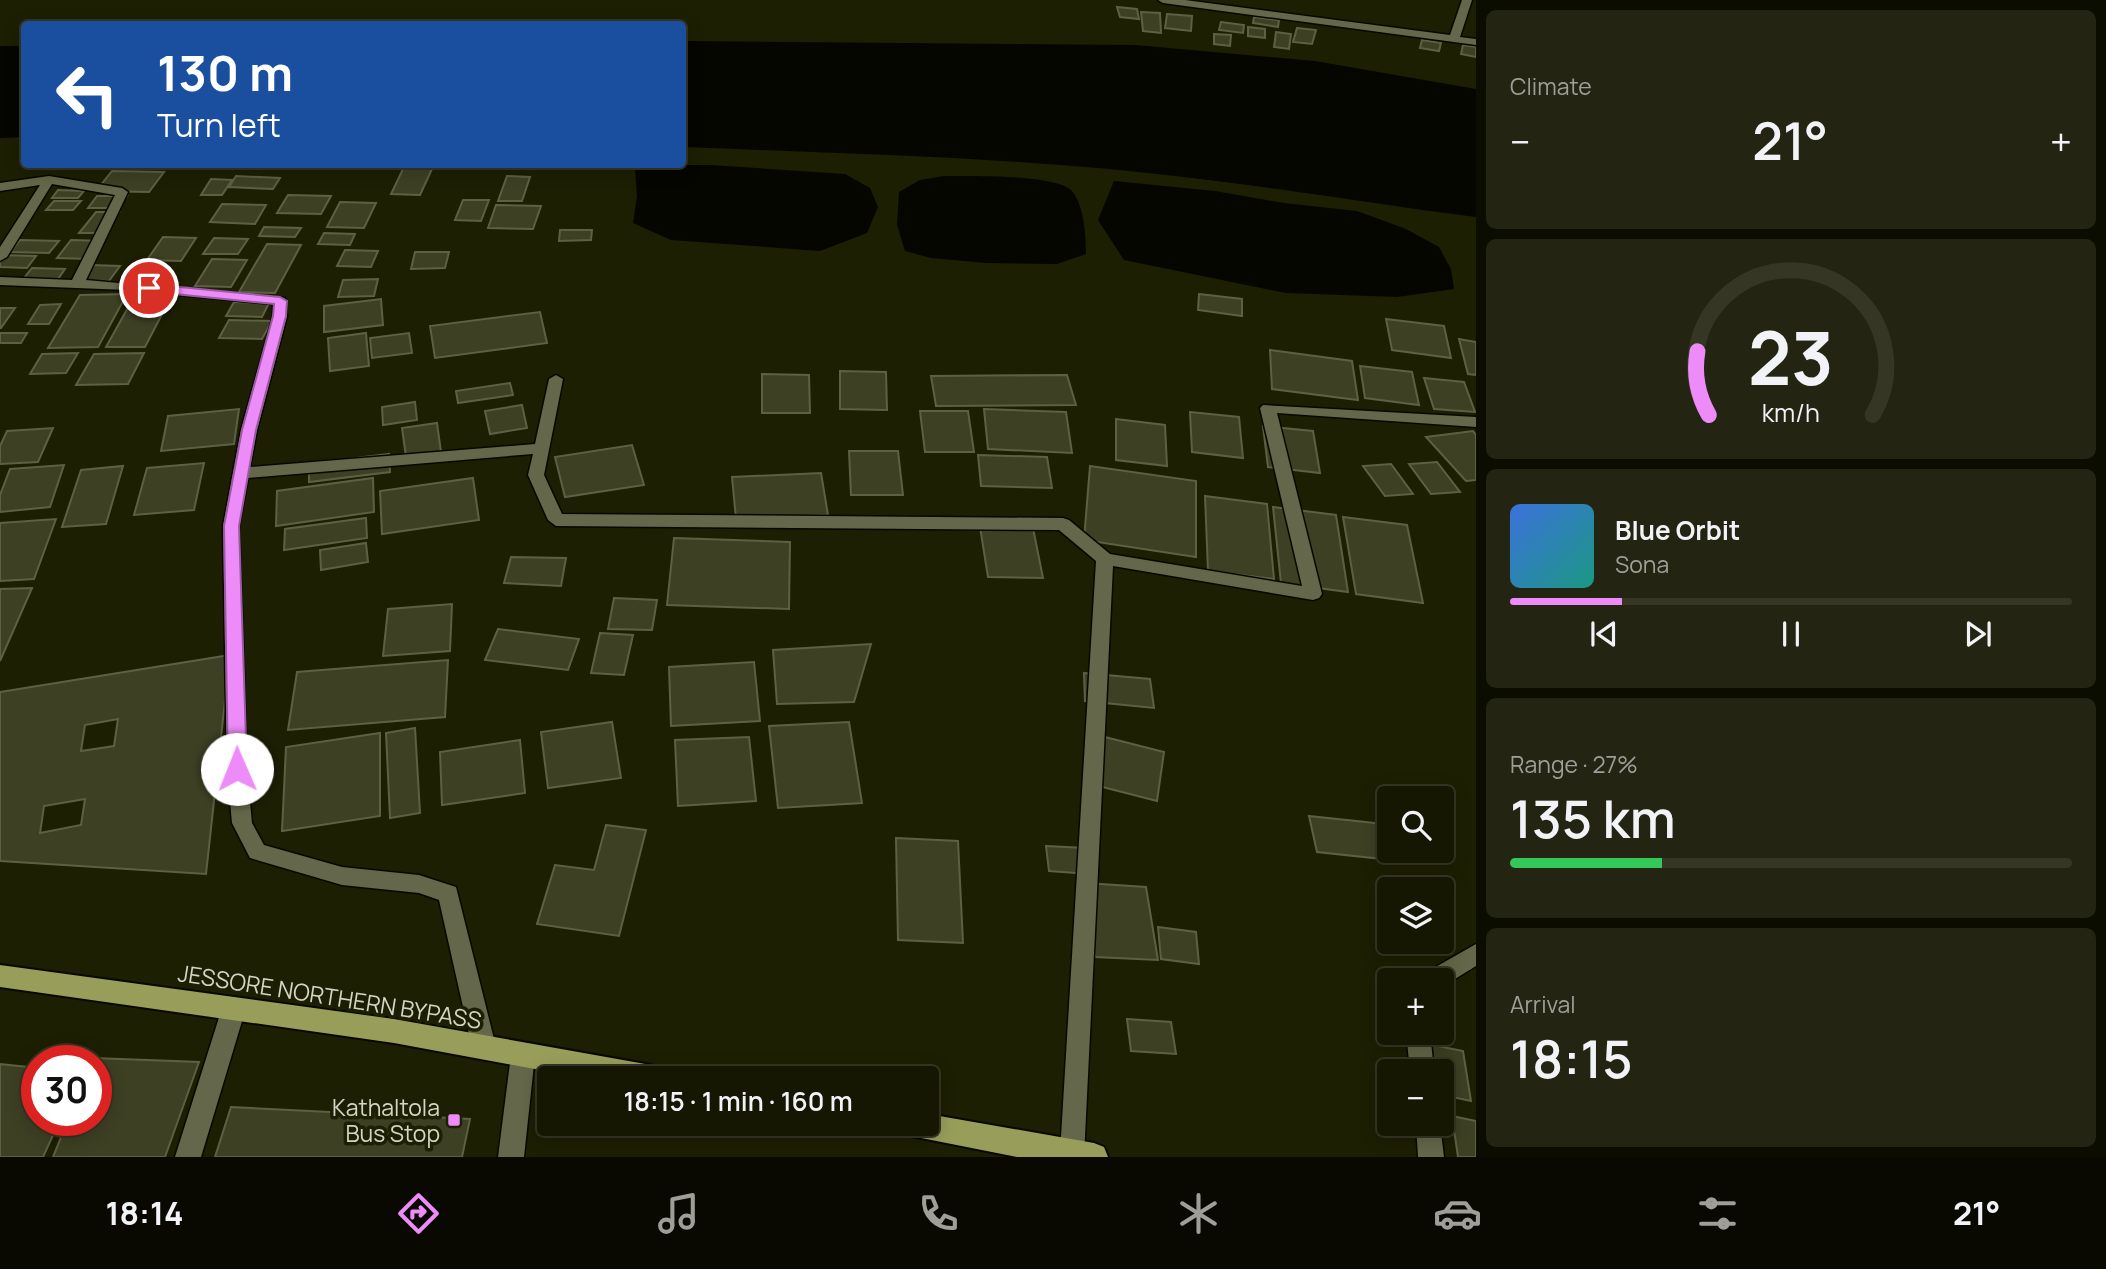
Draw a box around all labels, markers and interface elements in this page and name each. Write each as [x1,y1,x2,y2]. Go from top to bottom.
text: 130 m [157,39,293,106]
icon: left [42,49,133,140]
text: Climate [1510,70,1592,102]
text: Turn left [157,103,281,147]
text: 21° [1752,105,1828,176]
text: − [1510,115,1531,167]
text: + [2050,115,2072,167]
pin [119,258,179,318]
icon: arrive [130,269,168,307]
text: 23 [1748,308,1834,408]
text: km/h [1762,395,1820,430]
text: Blue Orbit [1615,512,1740,548]
text: Sona [1615,548,1669,580]
icon: previous [1585,615,1623,653]
icon: pause [1772,615,1810,653]
icon: next [1959,615,1997,653]
position arrow [200,732,274,806]
text: Range · 27% [1510,748,1638,780]
text: 135 km [1510,783,1676,854]
map controls [1377,786,1454,1136]
button: search [1377,786,1454,863]
button: layers [1377,877,1454,954]
street label: JESSORE NORTHERN BYPASS [176,956,484,1036]
button: + [1377,968,1454,1045]
text: Arrival [1510,988,1576,1020]
text: 18:15 [1510,1023,1633,1094]
speed limit sign: 30 [21,1045,112,1136]
button: − [1377,1059,1454,1136]
text: 18:15 · 1 min · 160 m [623,1083,853,1119]
place label: Kathaltola Bus Stop [332,1091,440,1149]
marker: Kathaltola Bus Stop [446,1112,462,1128]
icon: directions [394,1189,443,1238]
icon: music [654,1189,703,1238]
icon: phone [914,1189,963,1238]
icon: climate [1174,1189,1223,1238]
icon: car [1433,1189,1482,1238]
icon: filters [1693,1189,1742,1238]
text: 18:14 [105,1191,183,1235]
text: 21° [1953,1191,2001,1235]

